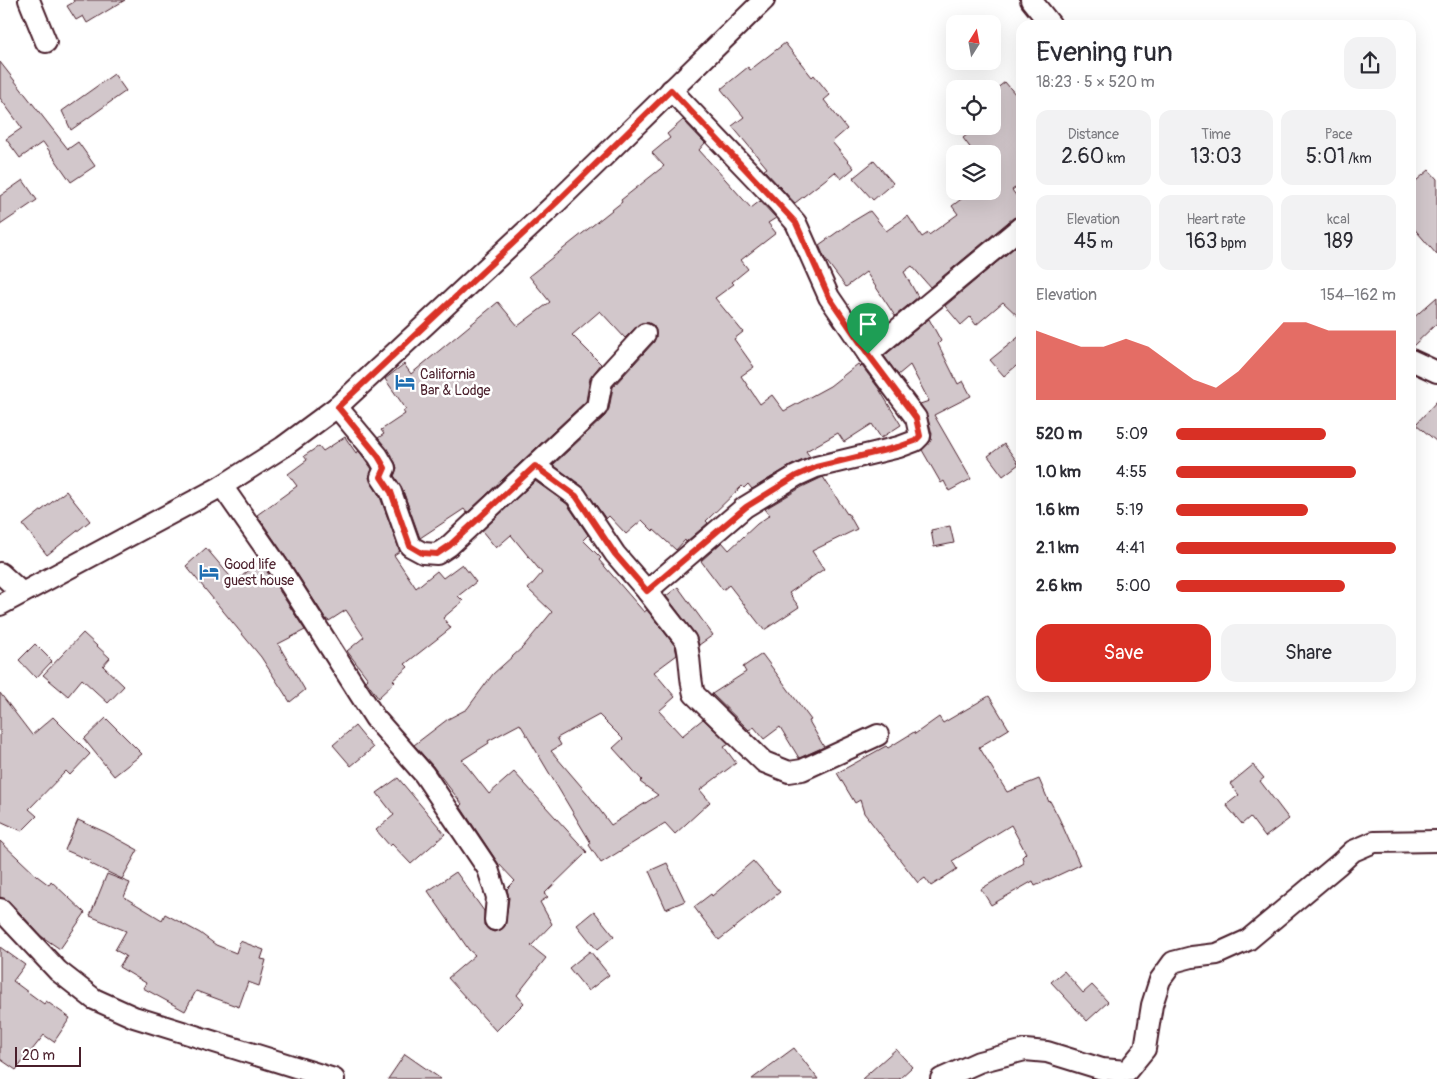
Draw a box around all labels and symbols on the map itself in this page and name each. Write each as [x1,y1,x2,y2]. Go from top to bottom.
north arrow [946,15,1001,70]
pin [847,303,889,354]
place label: California Bar & Lodge [420,366,491,399]
hotel icon: California Bar & Lodge [394,371,416,393]
place label: Good life guest house [224,556,294,589]
hotel icon: Good life guest house [198,561,220,583]
scale bar [15,1044,81,1067]

